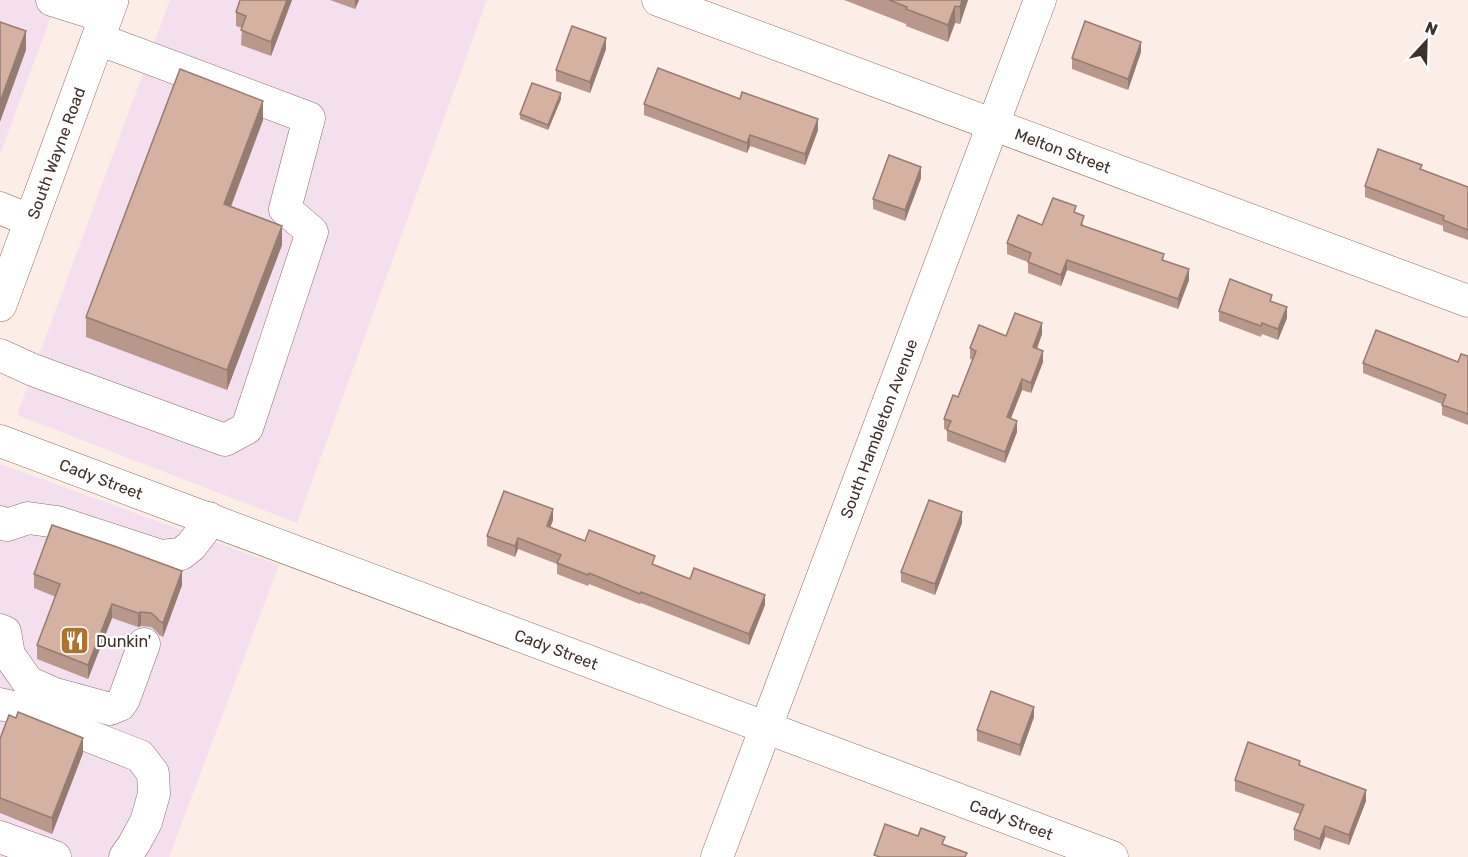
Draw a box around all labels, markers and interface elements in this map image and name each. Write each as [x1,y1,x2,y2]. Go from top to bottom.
north arrow [1396,12,1456,72]
text: N [1423,18,1440,40]
street label: South Wayne Road [23,84,89,221]
street label: Melton Street [1012,124,1114,177]
street label: South Hambleton Avenue [836,336,921,521]
street label: Cady Street [57,455,146,503]
restaurant icon: Dunkin' [59,625,91,657]
street label: Cady Street [512,625,601,673]
place label: Dunkin' [96,632,151,651]
street label: Cady Street [967,795,1056,844]

